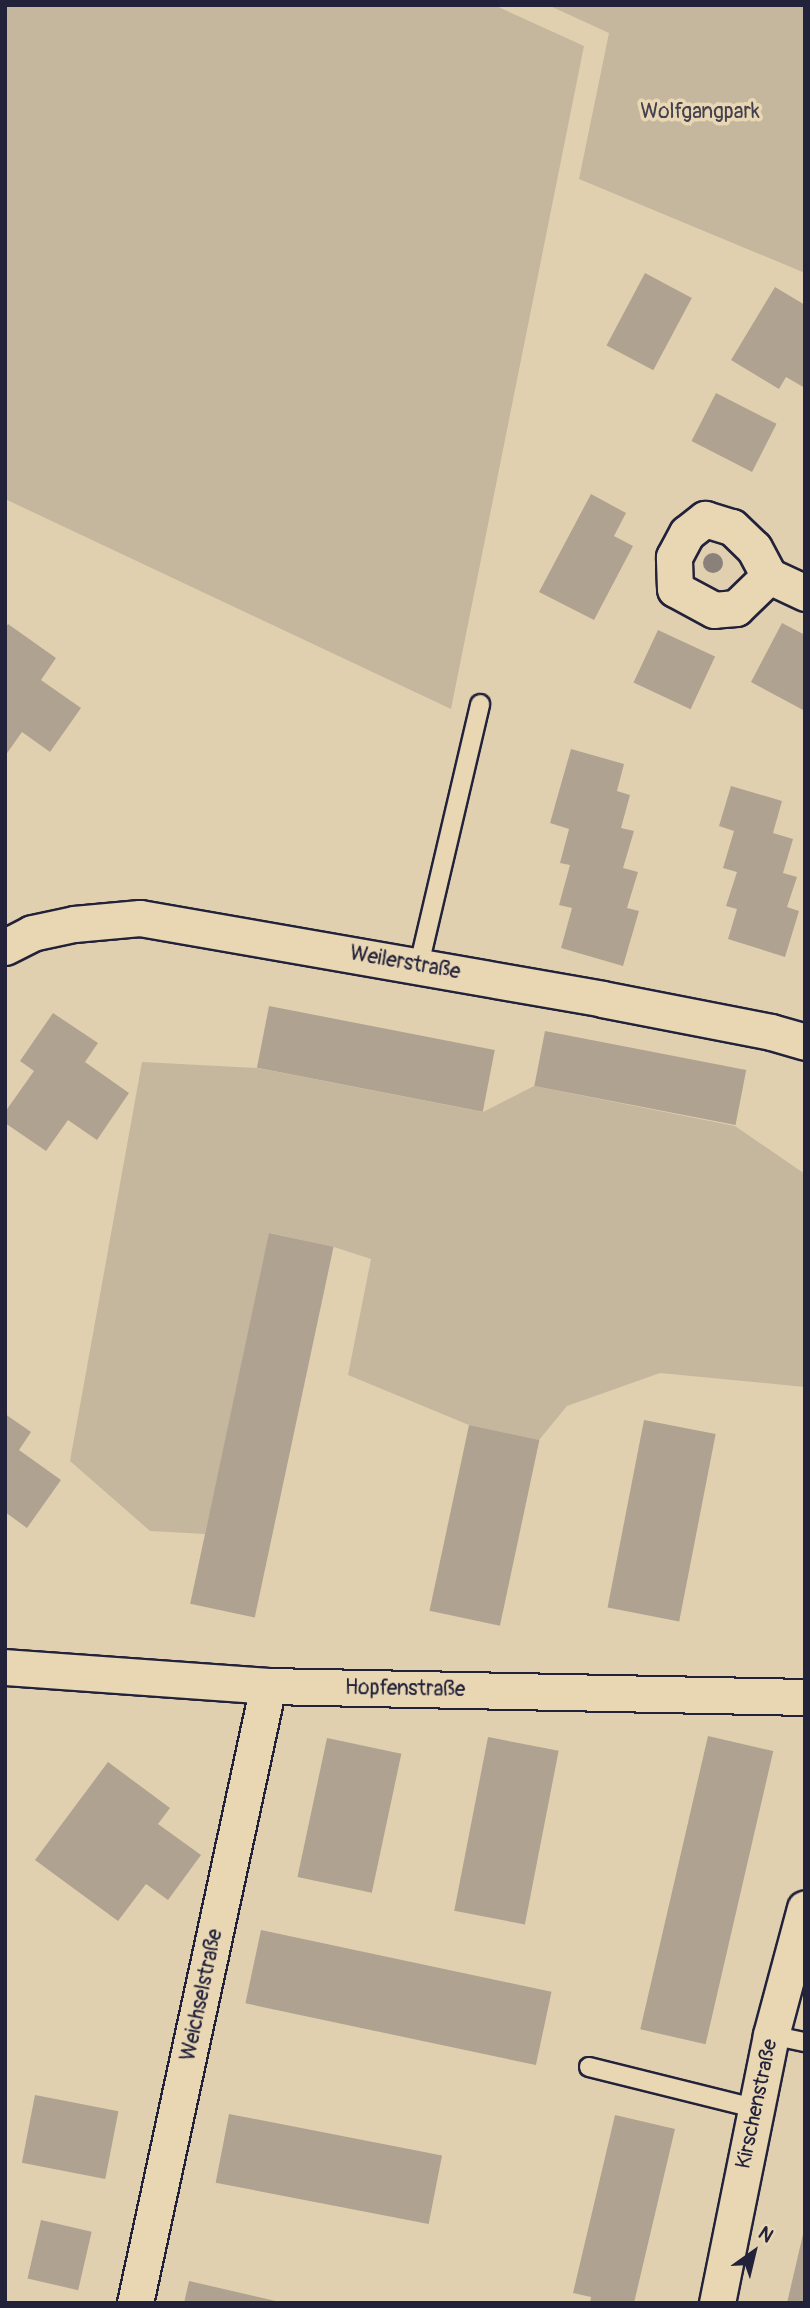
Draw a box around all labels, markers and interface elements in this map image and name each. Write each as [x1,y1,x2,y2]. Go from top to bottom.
park label: Wolfgangpark [640,99,760,125]
street label: Weilerstraße [348,941,462,985]
street label: Hopfenstraße [345,1675,465,1703]
street label: Weichselstraße [176,1927,228,2063]
street label: Kirschenstraße [731,2037,783,2171]
north arrow [719,2217,789,2287]
text: N [754,2221,778,2248]

